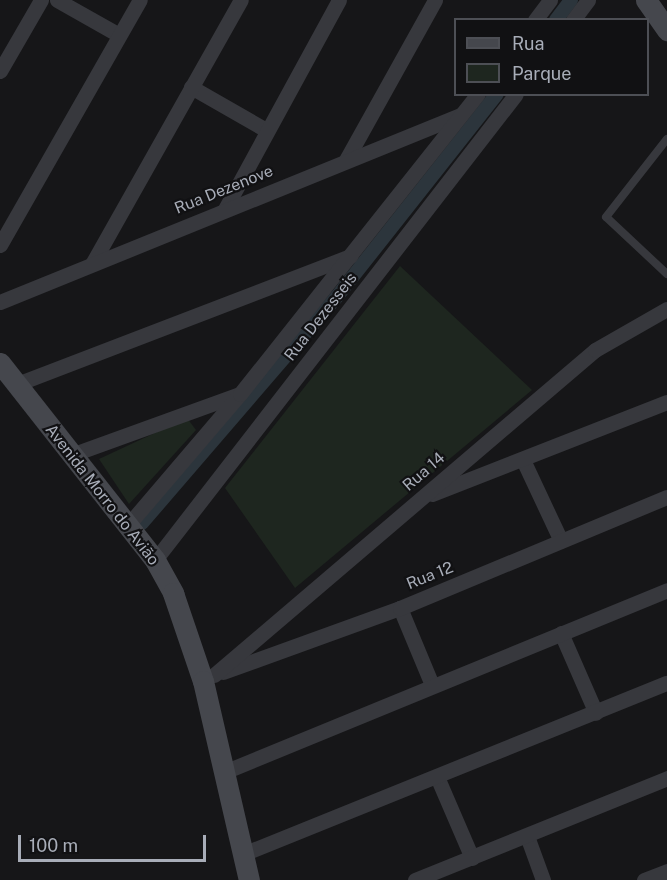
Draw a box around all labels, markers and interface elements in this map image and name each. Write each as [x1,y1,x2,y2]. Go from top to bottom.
legend [454,18,649,96]
text: Rua [512,33,544,54]
text: Parque [512,63,572,84]
street label: Rua Dezenove [172,162,276,218]
street label: Rua Dezesseis [281,269,361,365]
street label: Avenida Morro do Avião [41,421,163,569]
street label: Rua 14 [399,449,449,495]
street label: Rua 12 [404,558,456,594]
scale bar [21,823,208,861]
text: 100 m [29,835,78,856]

